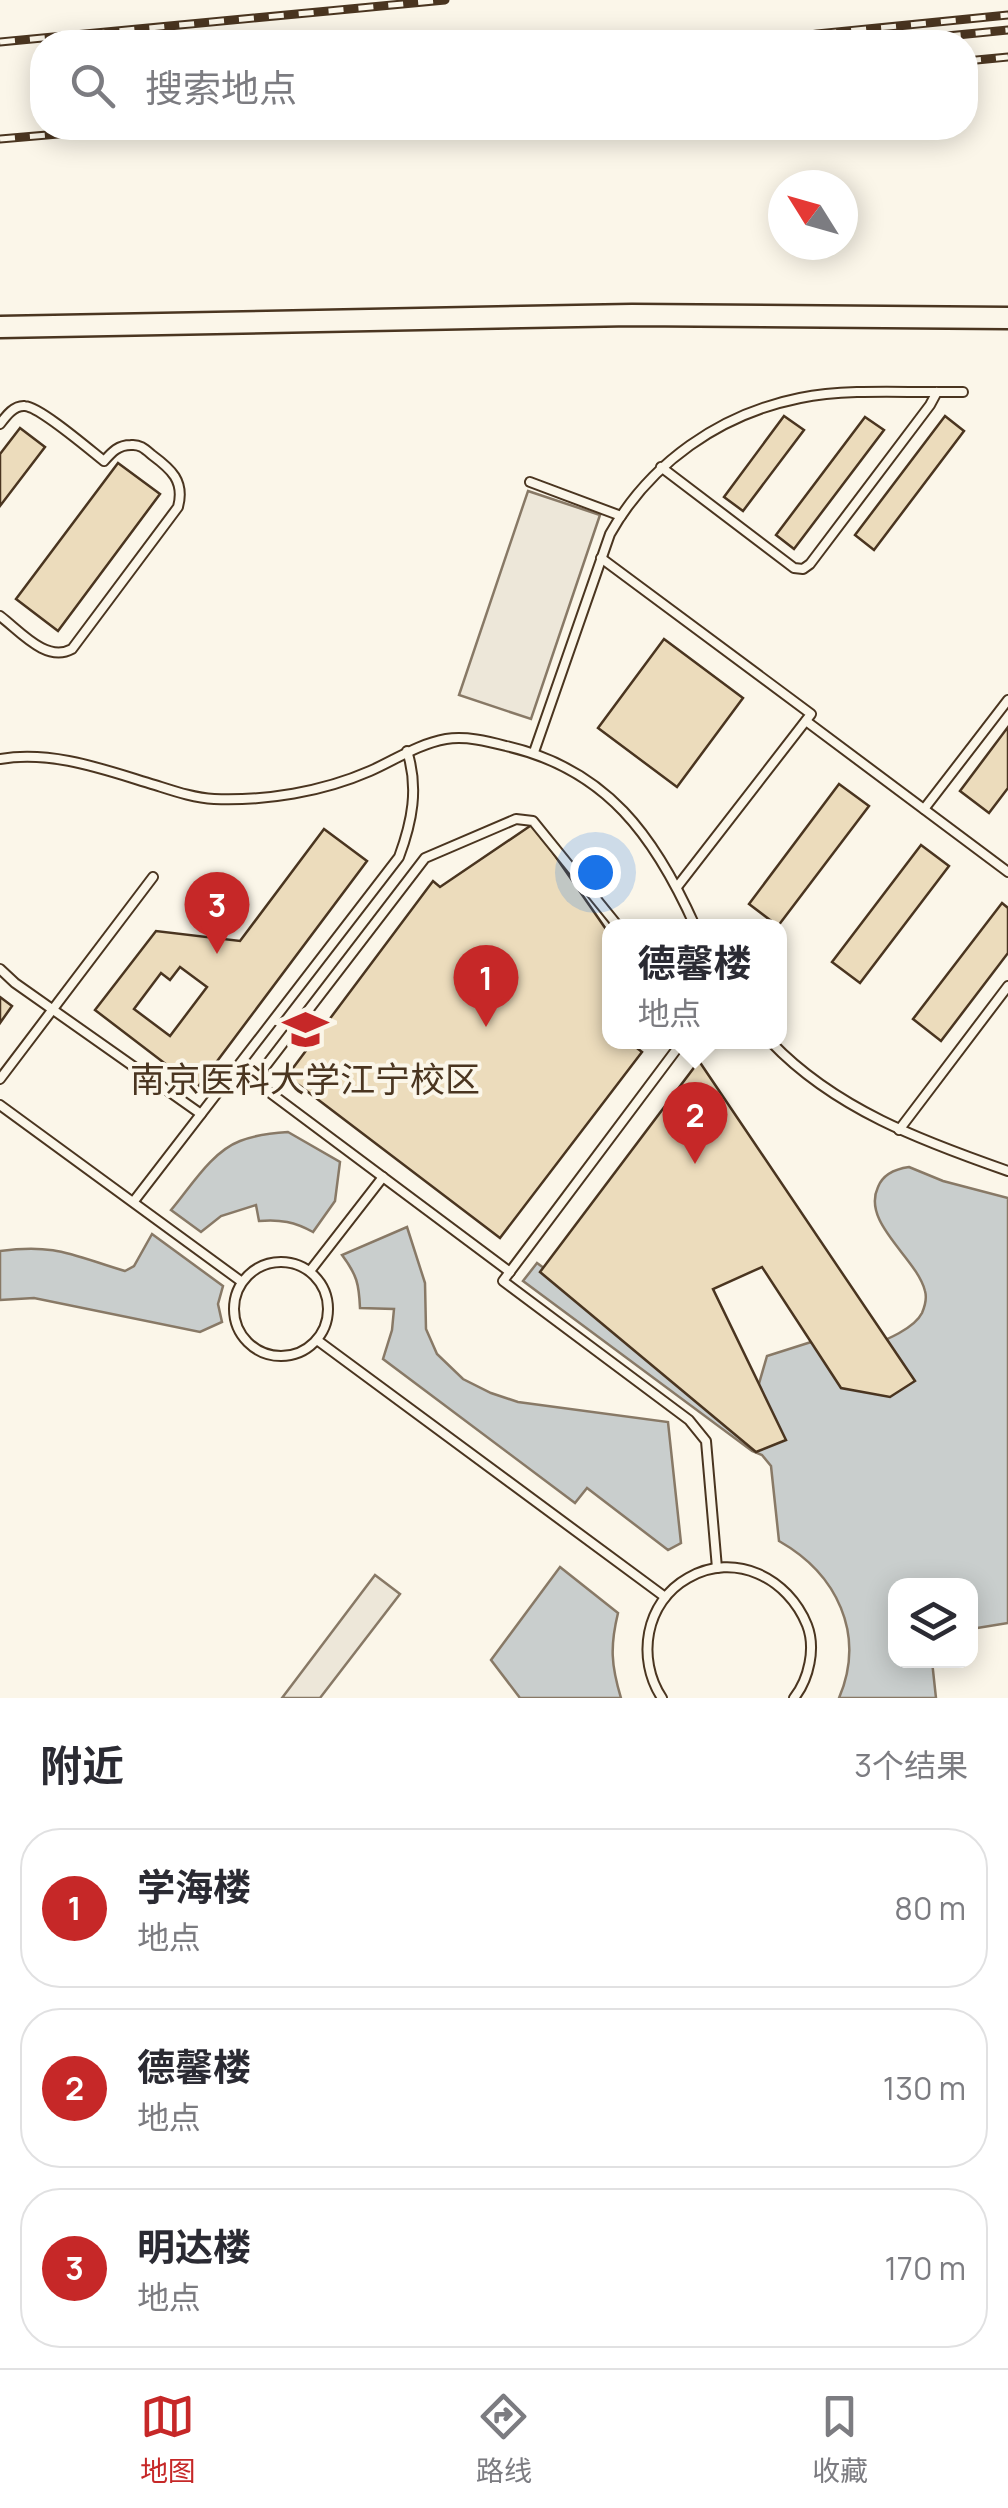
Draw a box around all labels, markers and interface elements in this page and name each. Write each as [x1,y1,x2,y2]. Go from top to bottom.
search box [30,30,978,140]
icon: search [65,58,120,113]
text: 搜索地点 [145,61,297,113]
north arrow [768,170,858,260]
your location [570,847,621,898]
pin: 3 [184,872,250,954]
popup [602,919,787,1049]
text: 德馨楼 [637,936,752,988]
pin: 1 [454,944,518,1027]
text: 地点 [637,991,702,1035]
school or university icon: 南京医科大学江宁校区 [281,1006,329,1054]
place label: 南京医科大学江宁校区 [130,1055,480,1103]
pin: 2 [662,1082,728,1164]
map controls [888,1578,978,1668]
button: layers [888,1578,978,1668]
text: 附近 [40,1736,124,1794]
text: 3个结果 [854,1743,968,1787]
text: 学海楼 [137,1860,251,1912]
text: 1 [67,1886,82,1930]
text: 80 m [894,1886,966,1930]
text: 地点 [137,1915,201,1959]
text: 德馨楼 [137,2040,251,2092]
text: 2 [65,2066,84,2110]
text: 130 m [883,2066,966,2110]
text: 地点 [137,2095,201,2139]
text: 明达楼 [137,2220,251,2272]
text: 3 [65,2246,84,2290]
text: 170 m [884,2246,966,2290]
text: 地点 [137,2275,201,2319]
tab: 地图 [140,2389,196,2489]
tab: 路线 [476,2389,532,2489]
tab: 收藏 [812,2389,868,2489]

